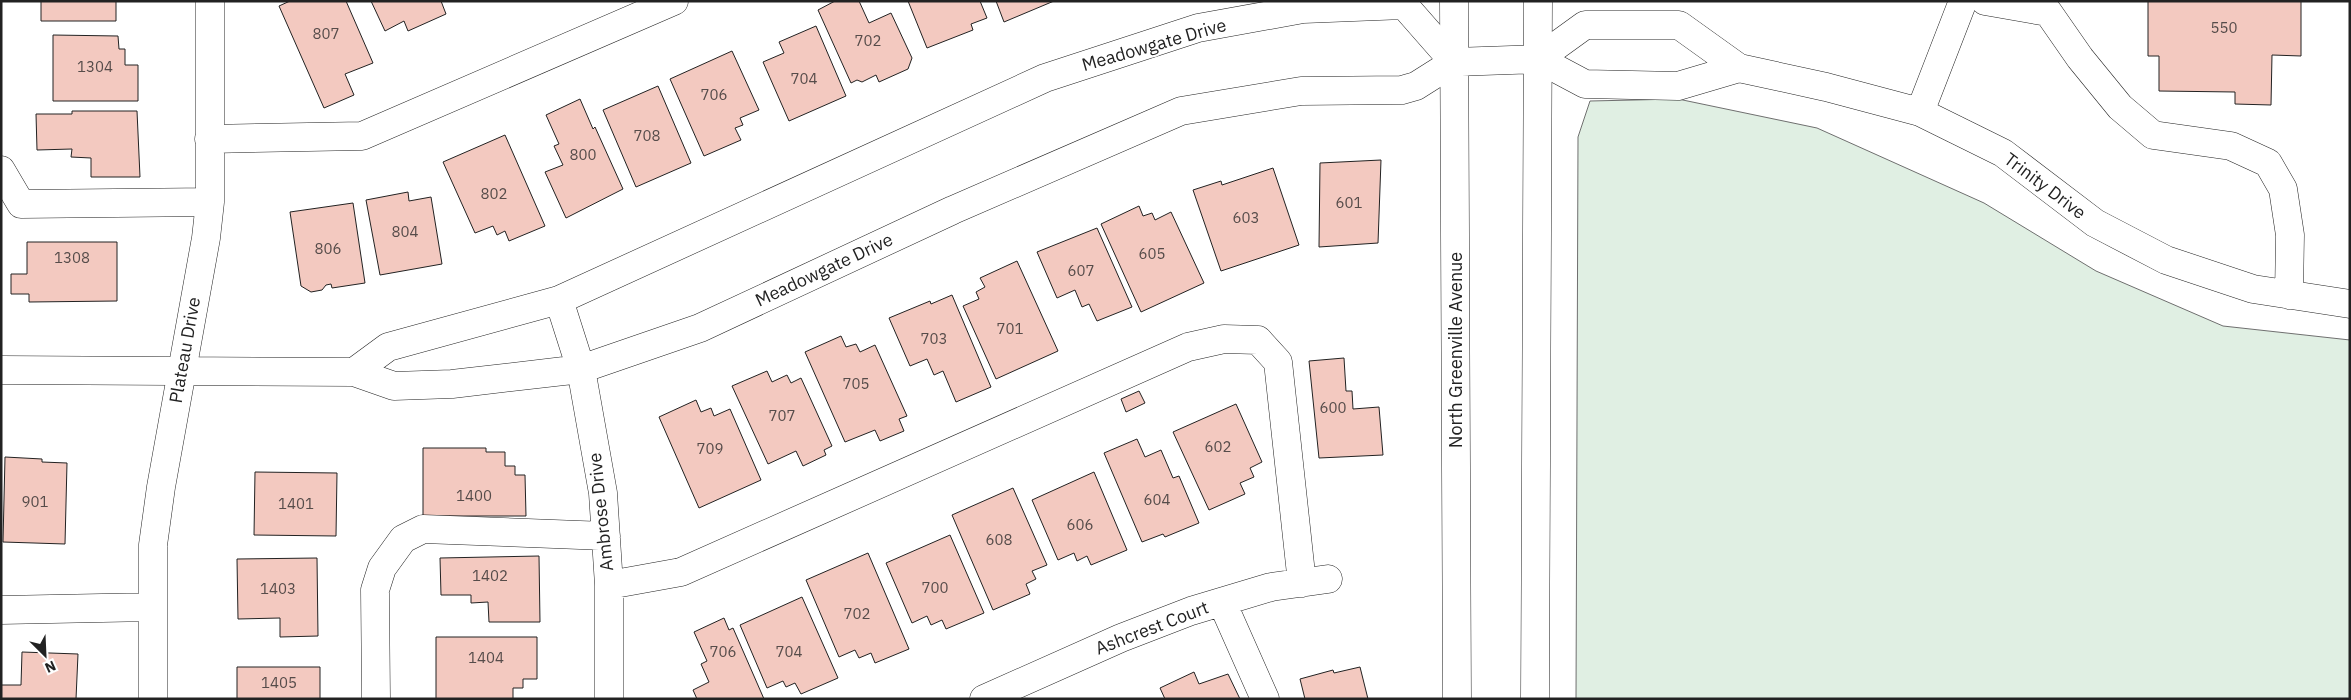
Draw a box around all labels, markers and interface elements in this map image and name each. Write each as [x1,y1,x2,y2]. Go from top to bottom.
street label: Meadowgate Drive [1079,13,1229,76]
house number: 550 [2210,18,2238,37]
house number: 807 [312,24,340,43]
house number: 702 [854,31,882,50]
house number: 1304 [77,57,113,76]
house number: 704 [790,69,818,88]
house number: 706 [700,85,728,104]
house number: 708 [633,126,661,145]
house number: 800 [569,145,597,164]
street label: Trinity Drive [2000,147,2091,224]
house number: 802 [480,184,508,203]
house number: 601 [1335,193,1363,212]
house number: 603 [1232,208,1260,227]
house number: 804 [391,222,419,241]
street label: Meadowgate Drive [751,228,896,312]
house number: 806 [314,239,342,258]
house number: 605 [1138,244,1166,263]
house number: 1308 [54,248,90,267]
street label: North Greenville Avenue [1444,252,1467,448]
house number: 607 [1067,261,1095,280]
street label: Plateau Drive [164,295,205,405]
house number: 701 [996,319,1024,338]
house number: 703 [920,329,948,348]
house number: 705 [842,374,870,393]
house number: 600 [1319,398,1347,417]
house number: 707 [768,406,796,425]
house number: 602 [1204,437,1232,456]
house number: 709 [696,439,724,458]
street label: Ambrose Drive [583,452,618,572]
house number: 1400 [456,486,492,505]
house number: 604 [1143,490,1171,509]
house number: 901 [21,492,49,511]
house number: 1401 [278,494,314,513]
house number: 606 [1066,515,1094,534]
house number: 608 [985,530,1013,549]
house number: 1402 [472,566,508,585]
house number: 700 [921,578,949,597]
house number: 1403 [260,579,296,598]
street label: Ashcrest Court [1092,595,1212,660]
house number: 702 [843,604,871,623]
north arrow [20,630,70,680]
house number: 706 [709,642,737,661]
house number: 704 [775,642,803,661]
house number: 1404 [468,648,504,667]
text: N [42,657,59,677]
house number: 1405 [261,673,297,692]

